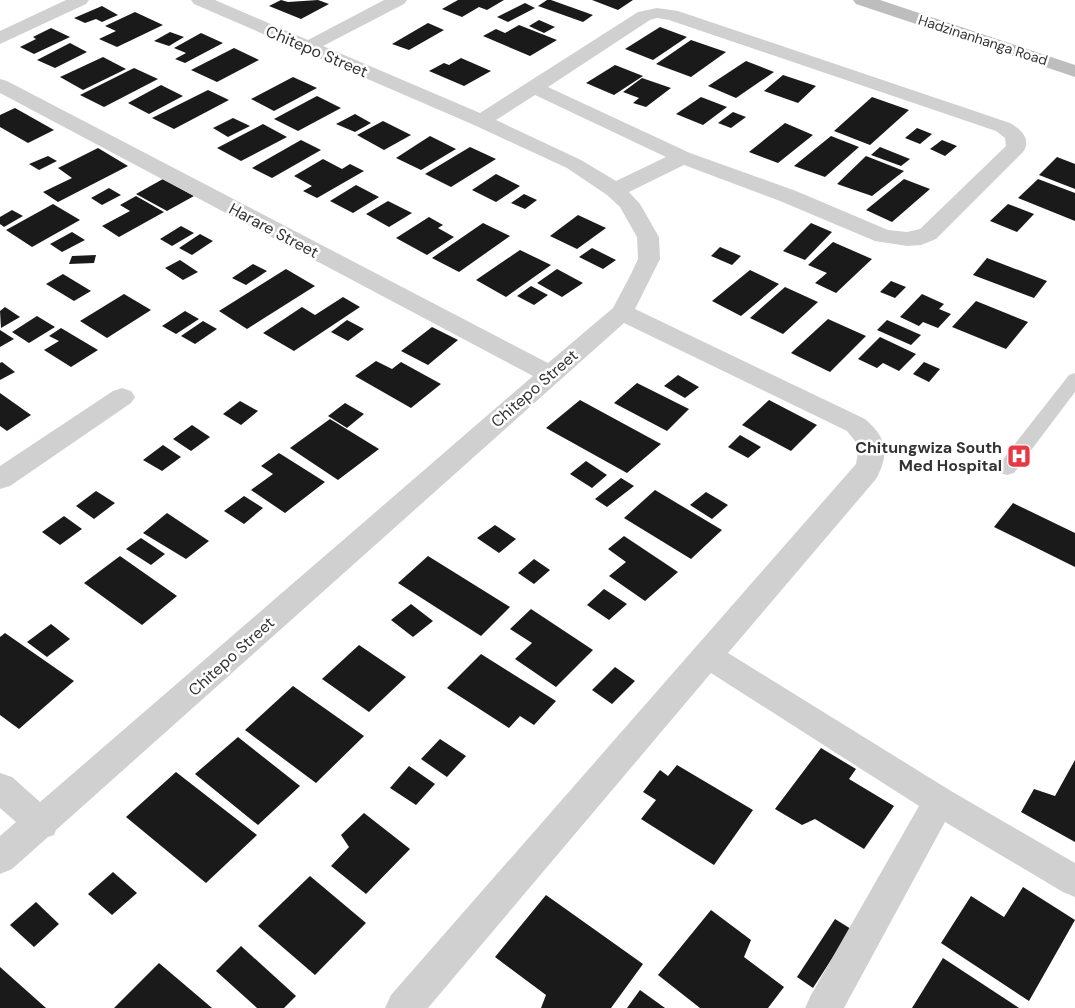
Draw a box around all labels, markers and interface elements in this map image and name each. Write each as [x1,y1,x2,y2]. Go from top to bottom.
street label: Hadzinanhanga Road [916,11,1050,69]
street label: Chitepo Street [263,21,371,82]
street label: Harare Street [225,198,322,263]
street label: Chitepo Street [486,345,582,432]
place label: Chitungwiza South Med Hospital [855,437,1002,476]
hospital icon: Chitungwiza South Med Hospital [1006,443,1032,469]
street label: Chitepo Street [184,612,279,701]

